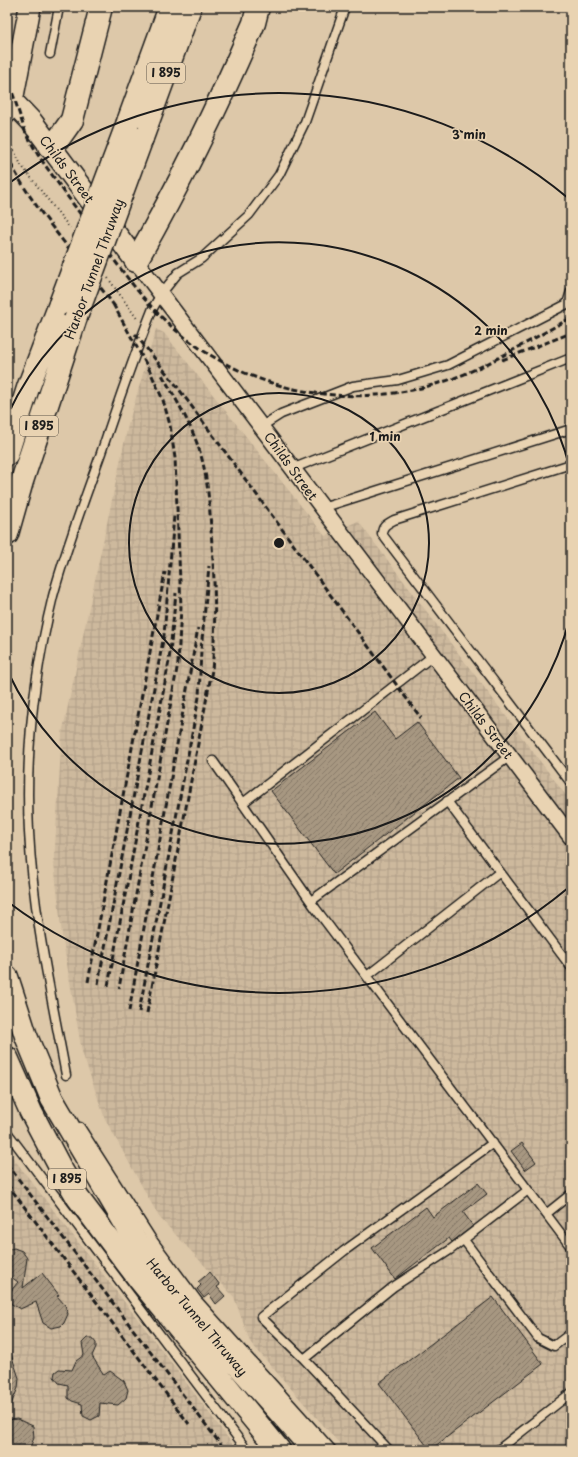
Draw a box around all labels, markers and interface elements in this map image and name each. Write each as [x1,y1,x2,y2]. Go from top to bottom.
road number: I 895 [147,63,185,83]
text: 3 min [452,125,486,143]
street label: Childs Street [36,131,99,207]
street label: Harbor Tunnel Thruway [59,196,128,342]
text: 2 min [474,321,508,339]
road number: I 895 [20,416,58,436]
text: 1 min [369,427,401,445]
street label: Childs Street [260,428,323,504]
centre of rings [272,536,286,550]
street label: Childs Street [455,687,518,763]
road number: I 895 [48,1169,86,1189]
street label: Harbor Tunnel Thruway [142,1254,252,1380]

